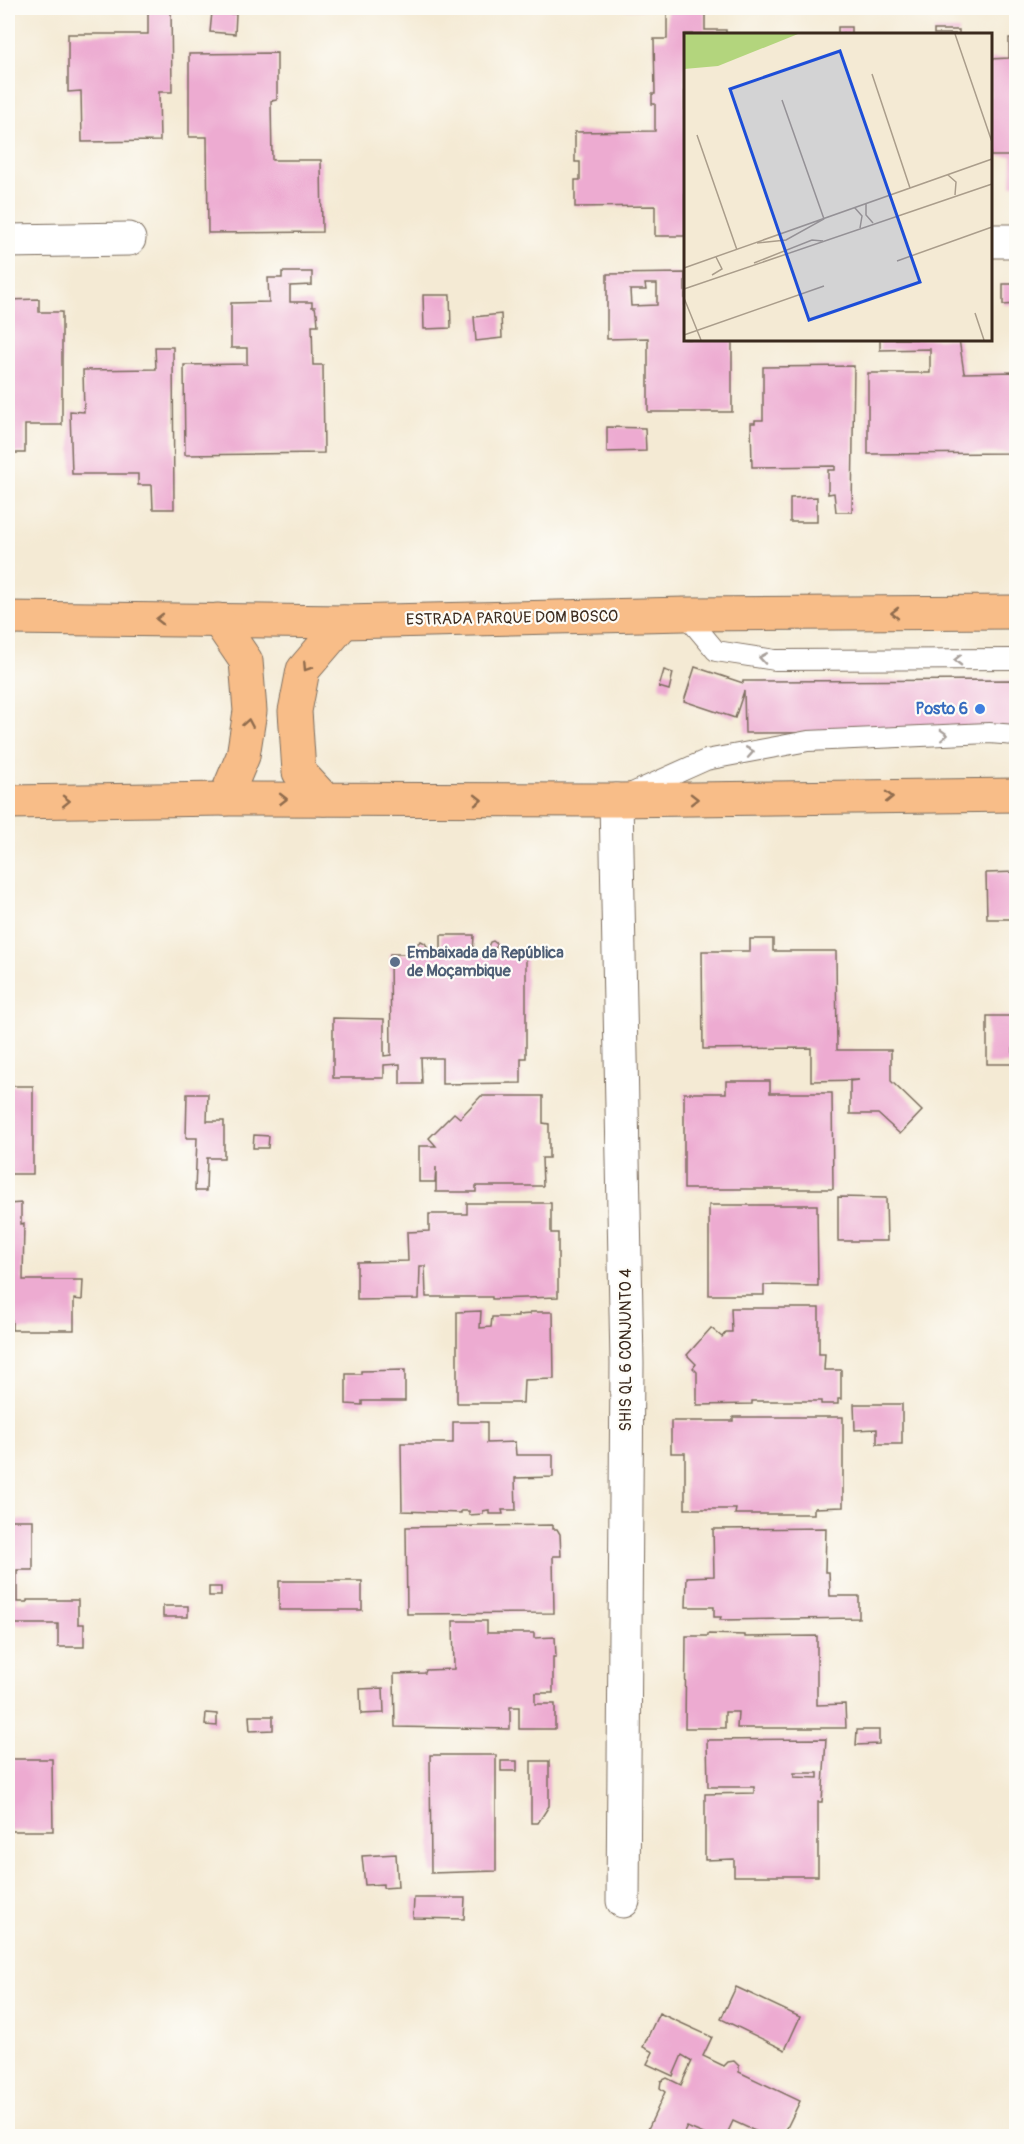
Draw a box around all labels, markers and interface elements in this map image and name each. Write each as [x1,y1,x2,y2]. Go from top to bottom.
inset map [684,33,991,340]
street label: ESTRADA PARQUE DOM BOSCO [406,606,618,630]
one-way arrow [891,606,900,619]
one-way arrow [155,613,164,625]
one-way arrow [759,652,769,665]
one-way arrow [954,653,963,666]
one-way arrow [303,661,315,671]
place label: Posto 6 [916,699,968,719]
marker: Posto 6 [973,702,987,716]
one-way arrow [241,719,254,729]
one-way arrow [939,729,948,742]
one-way arrow [744,746,754,759]
one-way arrow [885,790,894,803]
one-way arrow [279,793,288,805]
one-way arrow [690,793,699,805]
one-way arrow [474,794,483,806]
one-way arrow [61,795,70,807]
place label: Embaixada da República de Moçambique [407,943,564,981]
marker: Embaixada da República de Moçambique [388,955,402,969]
street label: SHIS QL 6 CONJUNTO 4 [616,1269,636,1431]

